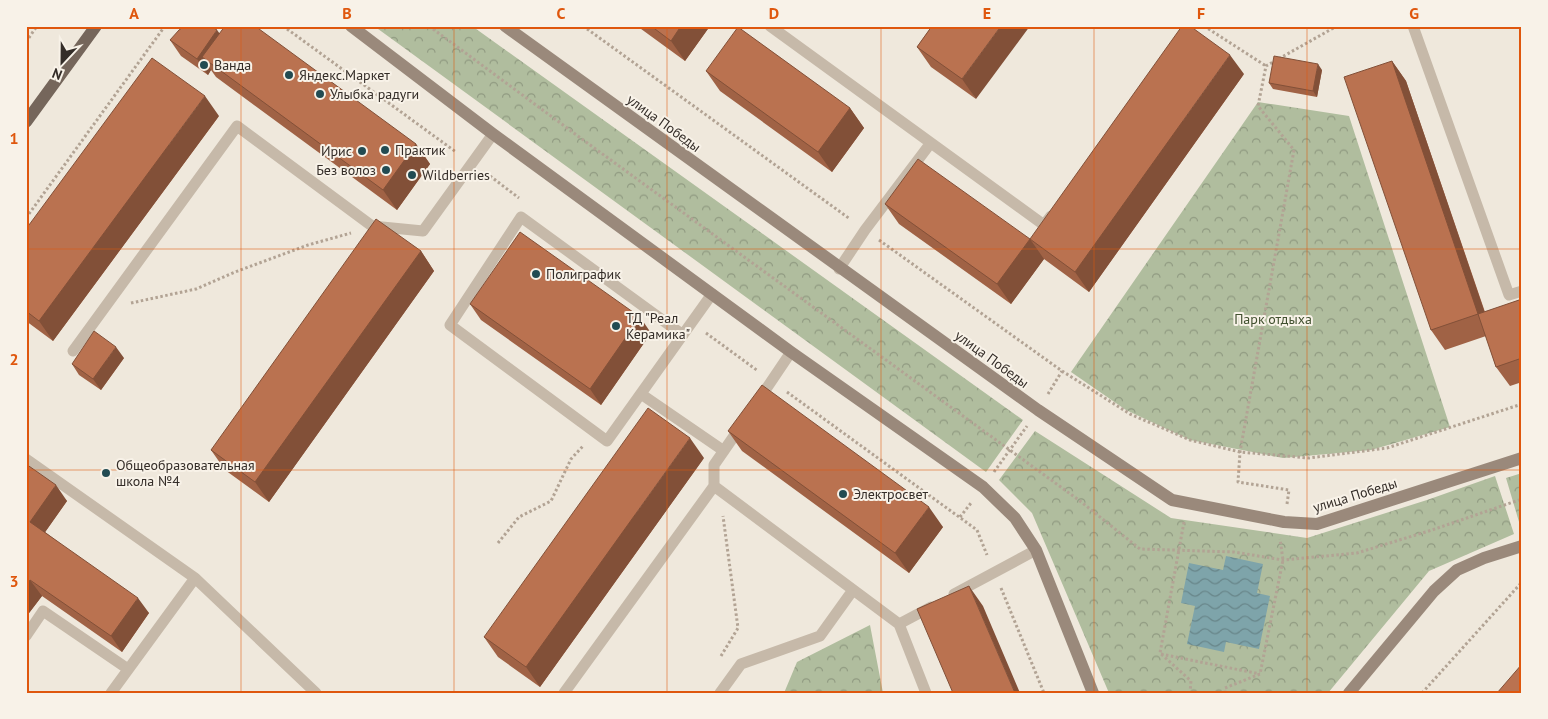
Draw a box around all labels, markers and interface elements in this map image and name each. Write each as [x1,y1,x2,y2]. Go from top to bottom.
text: A [129,3,139,23]
text: B [342,3,352,23]
text: C [557,3,566,23]
text: D [769,3,779,23]
text: E [983,3,991,23]
text: F [1197,3,1205,23]
text: G [1409,3,1419,23]
north arrow [38,38,88,88]
place label: Ванда [214,56,251,74]
marker: Ванда [198,59,210,71]
text: N [49,64,65,84]
place label: Яндекс.Маркет [299,66,390,84]
marker: Яндекс.Маркет [283,69,295,81]
place label: Улыбка радуги [330,85,419,103]
marker: Улыбка радуги [314,88,326,100]
street label: улица Победы [623,90,705,156]
text: 1 [9,128,19,148]
place label: Практик [395,141,446,159]
place label: Ирис [321,142,352,160]
marker: Практик [379,144,391,156]
marker: Ирис [356,145,368,157]
place label: Без волоз [316,161,376,179]
marker: Без волоз [380,164,392,176]
place label: Wildberries [422,166,490,184]
marker: Wildberries [406,169,418,181]
place label: Полиграфик [546,265,621,283]
marker: Полиграфик [530,268,542,280]
place label: ТД "Реал Керамика" [626,309,690,343]
park label: Парк отдыха [1234,310,1312,328]
marker: ТД "Реал Керамика" [610,320,622,332]
street label: улица Победы [951,326,1033,392]
text: 2 [9,349,19,369]
place label: Общеобразовательная школа №4 [116,456,255,490]
marker: Общеобразовательная школа №4 [100,467,112,479]
street label: улица Победы [1311,474,1399,516]
place label: Электросвет [853,485,929,503]
marker: Электросвет [837,488,849,500]
text: 3 [9,571,19,591]

